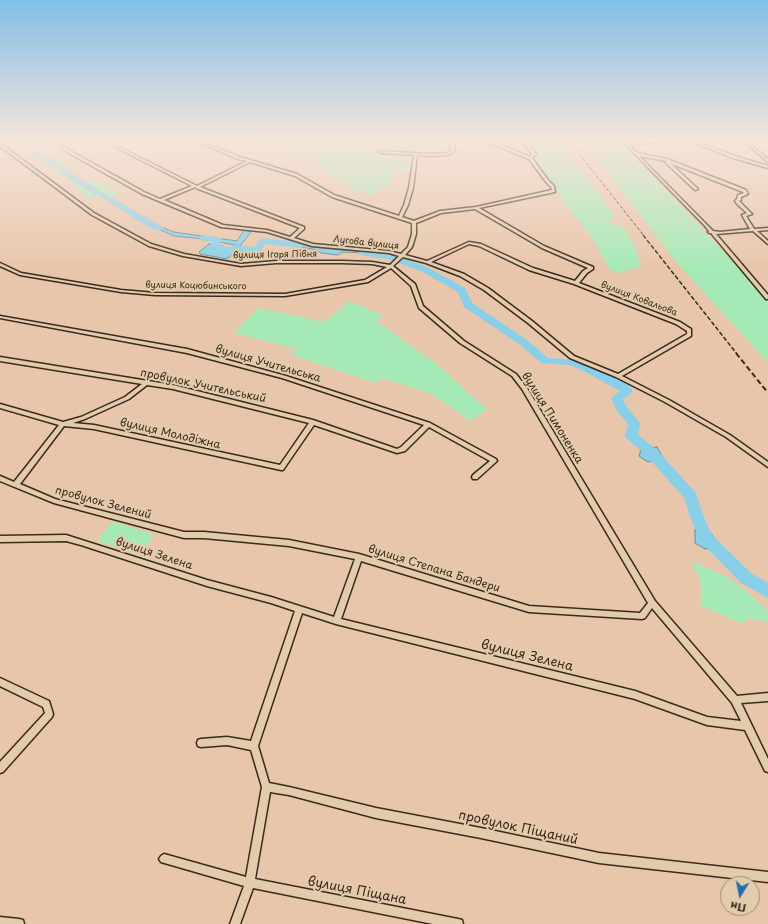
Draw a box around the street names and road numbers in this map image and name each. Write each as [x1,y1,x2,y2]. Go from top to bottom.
street label: Лугова вулиця [333,234,399,252]
street label: вулиця Ігоря Півня [233,249,317,261]
street label: вулиця Ковальова [599,279,679,319]
street label: вулиця Коцюбинського [145,280,247,292]
street label: вулиця Учительська [214,343,322,385]
street label: провулок Учительський [139,366,267,406]
street label: вулиця Пимоненка [518,370,586,466]
street label: вулиця Молодіжна [118,416,222,452]
street label: провулок Зелений [54,484,152,522]
street label: вулиця Зелена [114,535,194,573]
street label: вулиця Степана Бандери [366,543,502,595]
street label: вулиця Зелена [479,637,575,675]
street label: провулок Піщаний [457,808,579,848]
street label: вулиця Піщана [306,874,408,908]

